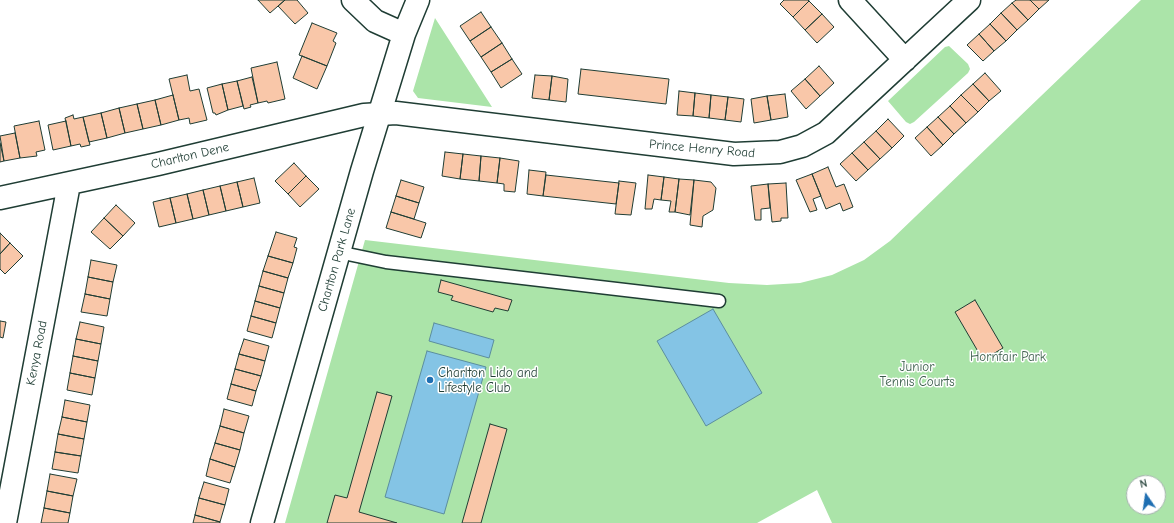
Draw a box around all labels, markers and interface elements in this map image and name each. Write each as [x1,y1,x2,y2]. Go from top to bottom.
street label: Prince Henry Road [648,137,756,161]
street label: Charlton Dene [149,139,231,173]
street label: Charlton Park Lane [315,206,359,314]
street label: Kenya Road [23,319,51,387]
park label: Hornfair Park [970,349,1046,365]
park label: Junior Tennis Courts [879,359,955,390]
place label: Charlton Lido and Lifestyle Club [438,365,538,396]
marker: Charlton Lido and Lifestyle Club [425,375,435,385]
north arrow [1126,475,1166,515]
text: N [1138,477,1148,491]

